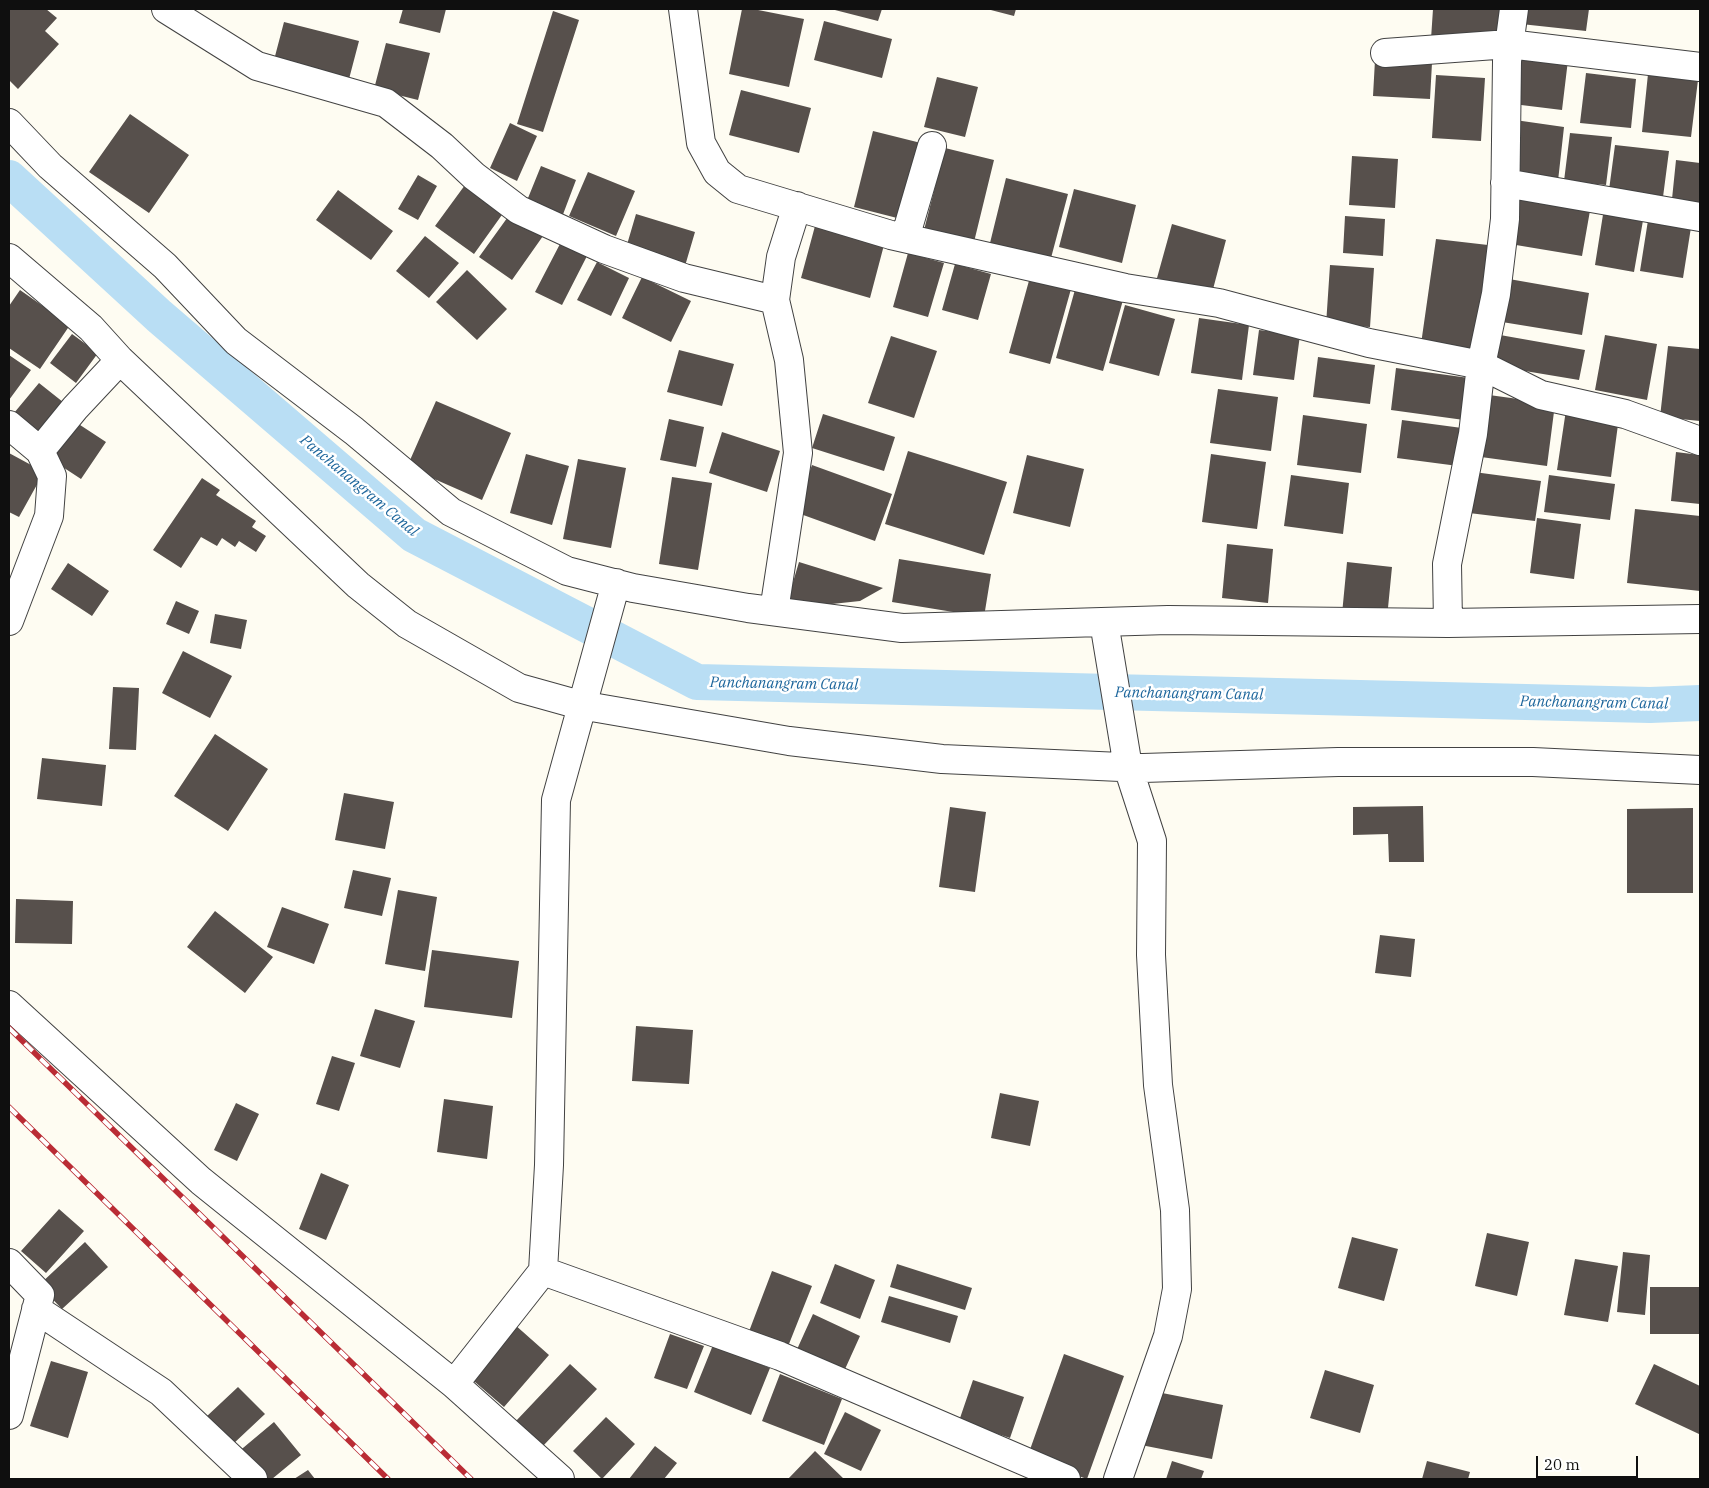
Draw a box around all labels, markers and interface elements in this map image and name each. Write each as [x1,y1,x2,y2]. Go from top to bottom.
water label: Panchanangram Canal [296,431,422,541]
water label: Panchanangram Canal [710,674,858,694]
water label: Panchanangram Canal [1115,684,1263,704]
water label: Panchanangram Canal [1520,693,1668,713]
scale bar [1539,1446,1642,1478]
text: 20 m [1544,1455,1580,1474]

